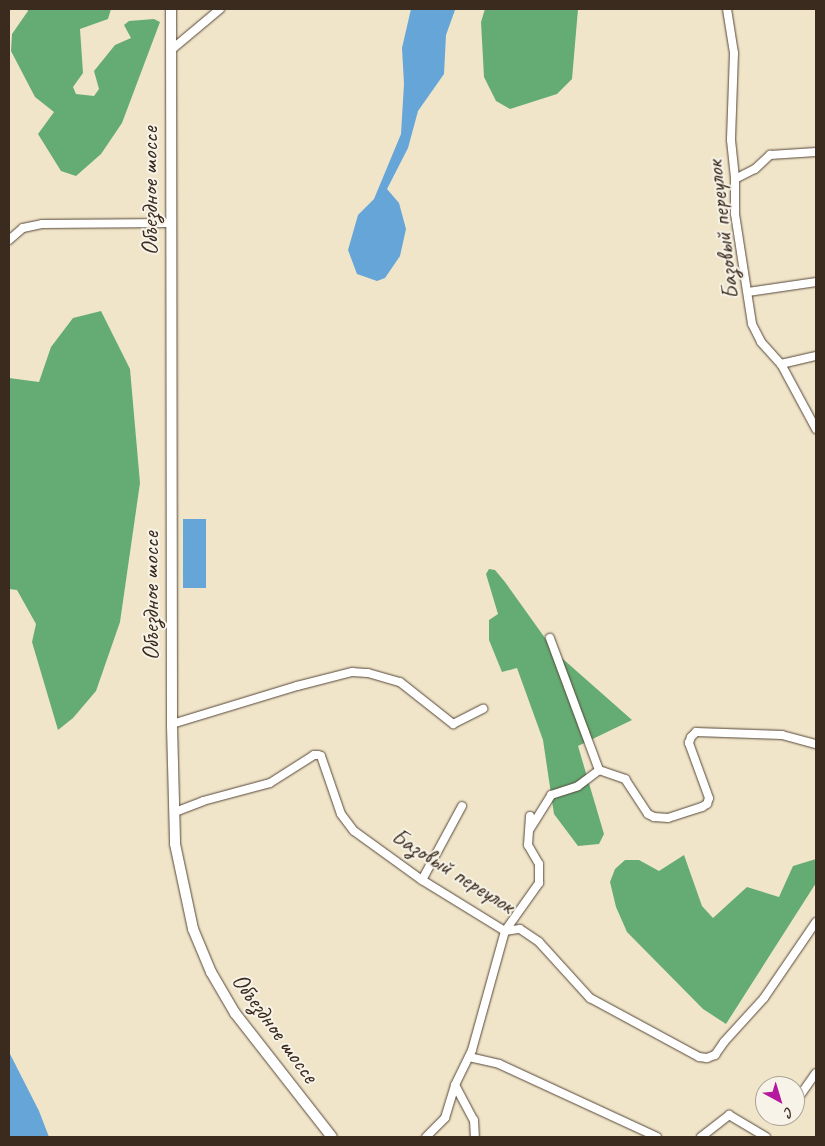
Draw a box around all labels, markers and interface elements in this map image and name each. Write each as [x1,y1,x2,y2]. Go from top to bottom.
street label: Объездное шоссе [136,127,164,255]
street label: Базовый переулок [700,159,746,301]
street label: Объездное шоссе [137,532,165,660]
street label: Базовый переулок [386,822,520,920]
street label: Объездное шоссе [226,967,324,1089]
north arrow [755,1076,805,1126]
text: С [781,1103,797,1121]

